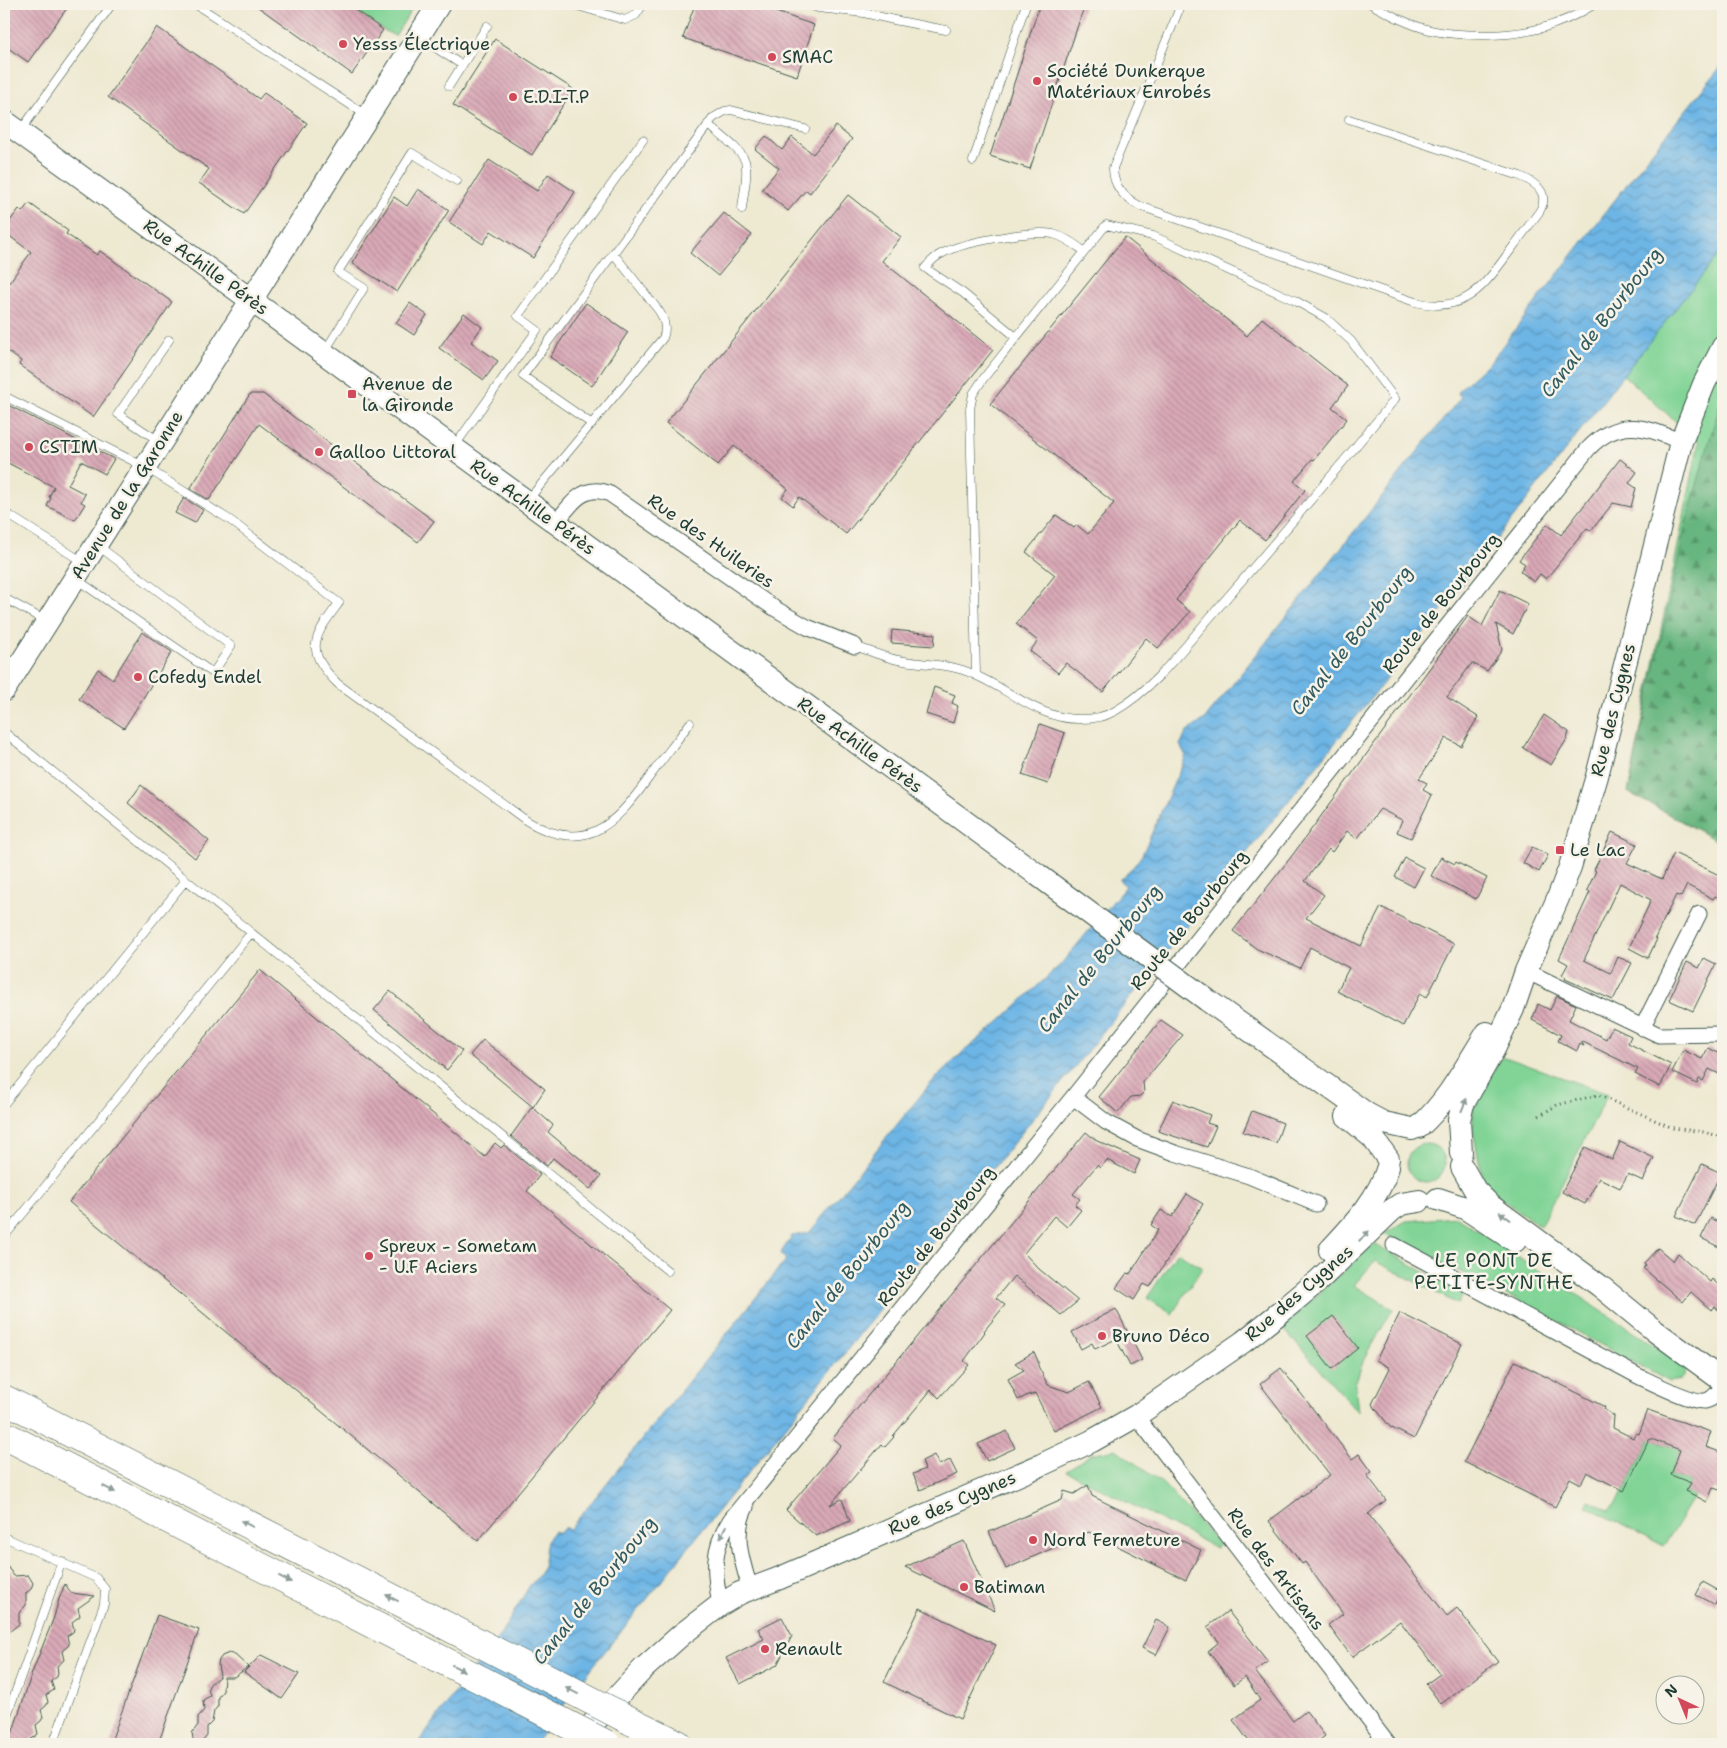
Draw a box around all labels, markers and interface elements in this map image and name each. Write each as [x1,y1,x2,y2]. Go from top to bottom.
place label: Yesss Électrique [353,32,490,56]
marker: Yesss Électrique [337,38,349,50]
place label: SMAC [782,45,833,69]
marker: SMAC [766,51,778,63]
place label: Société Dunkerque Matériaux Enrobés [1047,59,1212,104]
marker: Société Dunkerque Matériaux Enrobés [1031,75,1043,87]
place label: E.D.I-T.P [523,85,589,109]
marker: E.D.I-T.P [507,91,519,103]
street label: Rue Achille Pérès [139,213,273,321]
water label: Canal de Bourbourg [1535,242,1668,403]
place label: Avenue de la Gironde [362,372,454,417]
marker: Avenue de la Gironde [346,388,358,400]
street label: Avenue de la Garonne [65,406,189,584]
place label: CSTIM [39,435,98,459]
place label: Galloo Littoral [329,440,456,464]
marker: CSTIM [23,441,35,453]
marker: Galloo Littoral [313,446,325,458]
street label: Rue Achille Pérès [466,453,600,561]
street label: Rue des Huileries [643,488,779,594]
street label: Route de Bourbourg [1377,528,1505,678]
water label: Canal de Bourbourg [1285,560,1418,721]
street label: Rue des Cygnes [1585,641,1641,779]
place label: Cofedy Endel [148,665,262,689]
marker: Cofedy Endel [132,671,144,683]
street label: Rue Achille Pérès [793,691,927,799]
place label: Le Lac [1570,838,1626,862]
marker: Le Lac [1554,844,1566,856]
street label: Route de Bourbourg [1125,845,1253,995]
water label: Canal de Bourbourg [1032,879,1167,1038]
one-way arrow [1460,1098,1468,1112]
street label: Route de Bourbourg [872,1161,1000,1311]
water label: Canal de Bourbourg [780,1195,915,1354]
one-way arrow [1498,1211,1512,1221]
one-way arrow [1358,1230,1370,1242]
place label: Spreux - Sometam - U.F Aciers [379,1234,537,1279]
street label: Rue des Cygnes [1240,1239,1358,1347]
district label: LE PONT DE PETITE-SYNTHE [1414,1248,1574,1295]
marker: Spreux - Sometam - U.F Aciers [363,1250,375,1262]
place label: Bruno Déco [1112,1324,1210,1348]
marker: Bruno Déco [1096,1330,1108,1342]
street label: Rue des Cygnes [885,1465,1019,1541]
one-way arrow [102,1485,117,1493]
street label: Rue des Artisans [1222,1503,1330,1635]
water label: Canal de Bourbourg [527,1511,662,1670]
one-way arrow [240,1520,255,1528]
one-way arrow [719,1525,727,1539]
place label: Nord Fermeture [1043,1528,1180,1552]
marker: Nord Fermeture [1027,1534,1039,1546]
one-way arrow [278,1575,292,1583]
place label: Batiman [974,1575,1045,1599]
marker: Batiman [958,1581,970,1593]
one-way arrow [385,1594,399,1602]
place label: Renault [775,1637,843,1661]
marker: Renault [759,1643,771,1655]
one-way arrow [451,1664,466,1672]
north arrow [1654,1676,1704,1726]
text: N [1661,1680,1681,1701]
one-way arrow [565,1687,580,1695]

